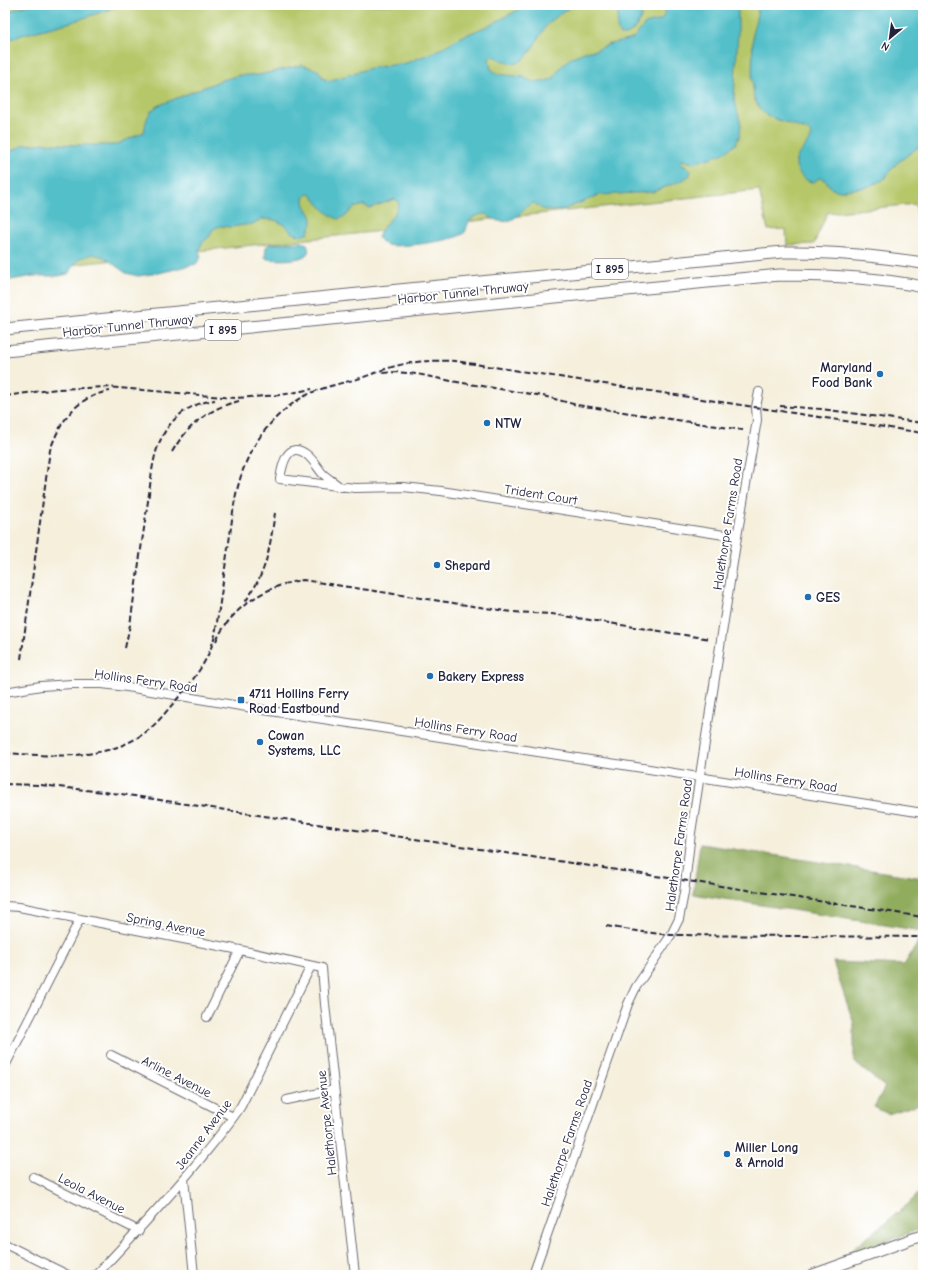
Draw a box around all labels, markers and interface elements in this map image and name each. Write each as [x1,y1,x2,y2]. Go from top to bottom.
north arrow [870,18,910,58]
text: N [879,39,892,54]
road number: I 895 [592,259,628,279]
street label: Harbor Tunnel Thruway [397,278,530,307]
street label: Harbor Tunnel Thruway [62,311,195,340]
road number: I 895 [205,320,241,340]
place label: Maryland Food Bank [812,360,873,390]
marker: Maryland Food Bank [875,369,885,379]
place label: NTW [495,416,521,431]
marker: NTW [482,418,492,428]
street label: Halethorpe Farms Road [710,457,745,591]
street label: Trident Court [503,481,580,508]
place label: Shepard [445,558,490,573]
marker: Shepard [432,560,442,570]
place label: GES [816,590,840,605]
marker: GES [803,592,813,602]
street label: Hollins Ferry Road [94,666,198,695]
place label: Bakery Express [438,669,524,684]
marker: Bakery Express [425,671,435,681]
place label: 4711 Hollins Ferry Road Eastbound [249,686,349,716]
marker: 4711 Hollins Ferry Road Eastbound [236,695,246,705]
street label: Hollins Ferry Road [414,714,518,745]
place label: Cowan Systems, LLC [268,728,341,758]
marker: Cowan Systems, LLC [255,737,265,747]
street label: Hollins Ferry Road [734,764,838,795]
street label: Halethorpe Farms Road [662,778,695,912]
street label: Spring Avenue [125,909,207,940]
street label: Arline Avenue [139,1052,215,1101]
street label: Halethorpe Avenue [313,1069,339,1176]
street label: Halethorpe Farms Road [538,1078,595,1209]
street label: Jeanne Avenue [172,1096,235,1172]
place label: Miller Long & Arnold [735,1140,799,1170]
marker: Miller Long & Arnold [722,1149,732,1159]
street label: Leola Avenue [56,1170,128,1217]

